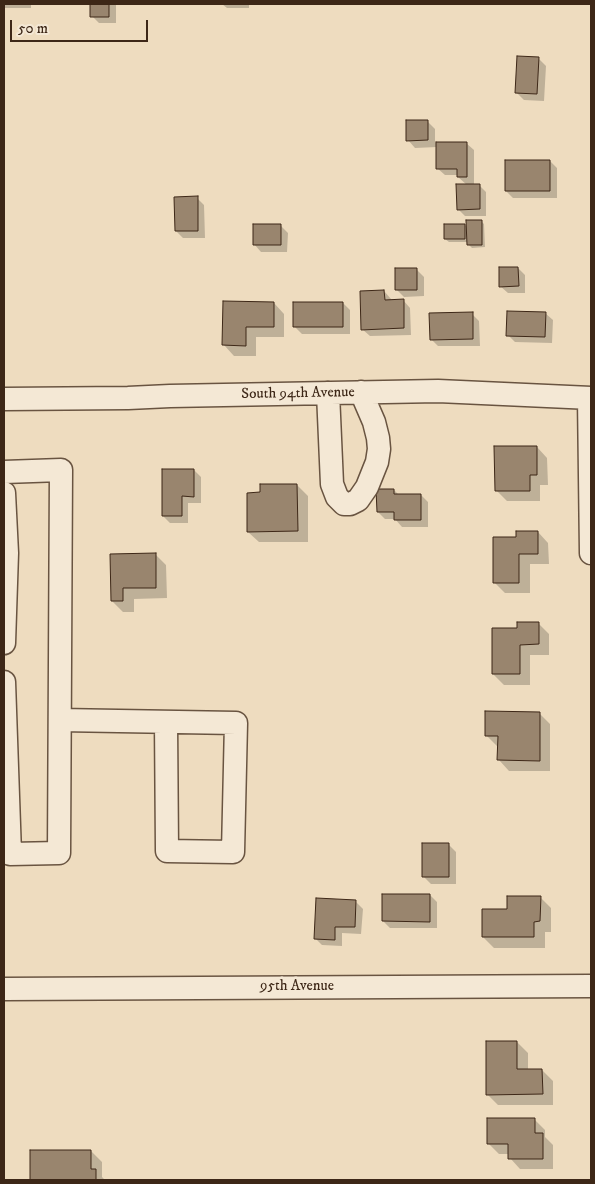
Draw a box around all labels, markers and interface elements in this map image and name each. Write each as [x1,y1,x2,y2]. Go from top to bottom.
scale bar [12,10,150,42]
text: 50 m [18,19,48,38]
street label: South 94th Avenue [241,384,355,404]
street label: 95th Avenue [260,978,334,996]

